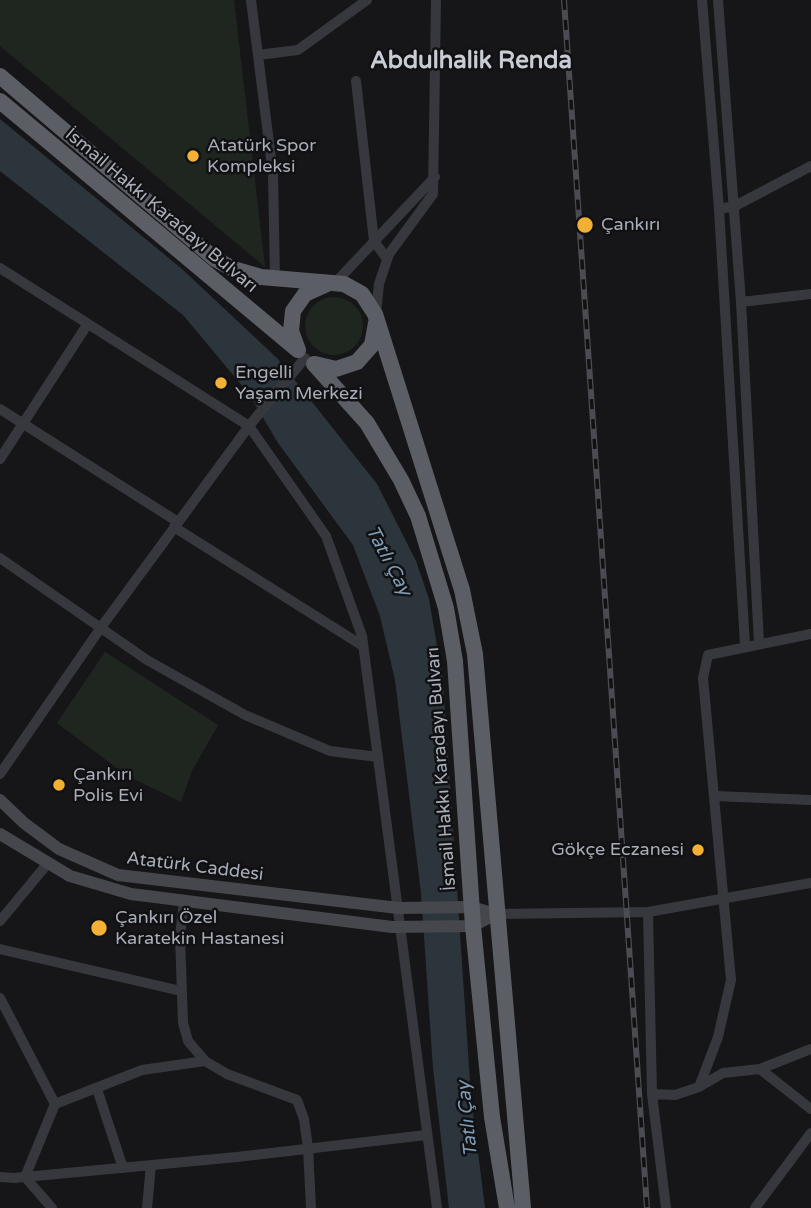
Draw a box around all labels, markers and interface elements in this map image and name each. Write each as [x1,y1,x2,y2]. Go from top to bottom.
district label: Abdulhalik Renda [370,48,572,76]
street label: İsmail Hakkı Karadayı Bulvarı [60,124,262,298]
place label: Atatürk Spor Kompleksi [207,135,316,178]
marker: Atatürk Spor Kompleksi [185,148,201,164]
place label: Çankırı [601,214,660,236]
marker: Çankırı [575,215,595,235]
place label: Engelli Yaşam Merkezi [235,362,363,404]
marker: Engelli Yaşam Merkezi [213,375,229,391]
water label: Tatlı Çay [360,522,416,600]
street label: İsmail Hakkı Karadayı Bulvarı [423,646,461,892]
place label: Çankırı Polis Evi [73,764,143,806]
marker: Çankırı Polis Evi [51,777,67,793]
place label: Gökçe Eczanesi [551,839,684,861]
marker: Gökçe Eczanesi [690,842,706,858]
street label: Atatürk Caddesi [125,848,265,886]
place label: Çankırı Özel Karatekin Hastanesi [115,907,284,950]
marker: Çankırı Özel Karatekin Hastanesi [89,918,109,938]
water label: Tatlı Çay [453,1080,483,1158]

